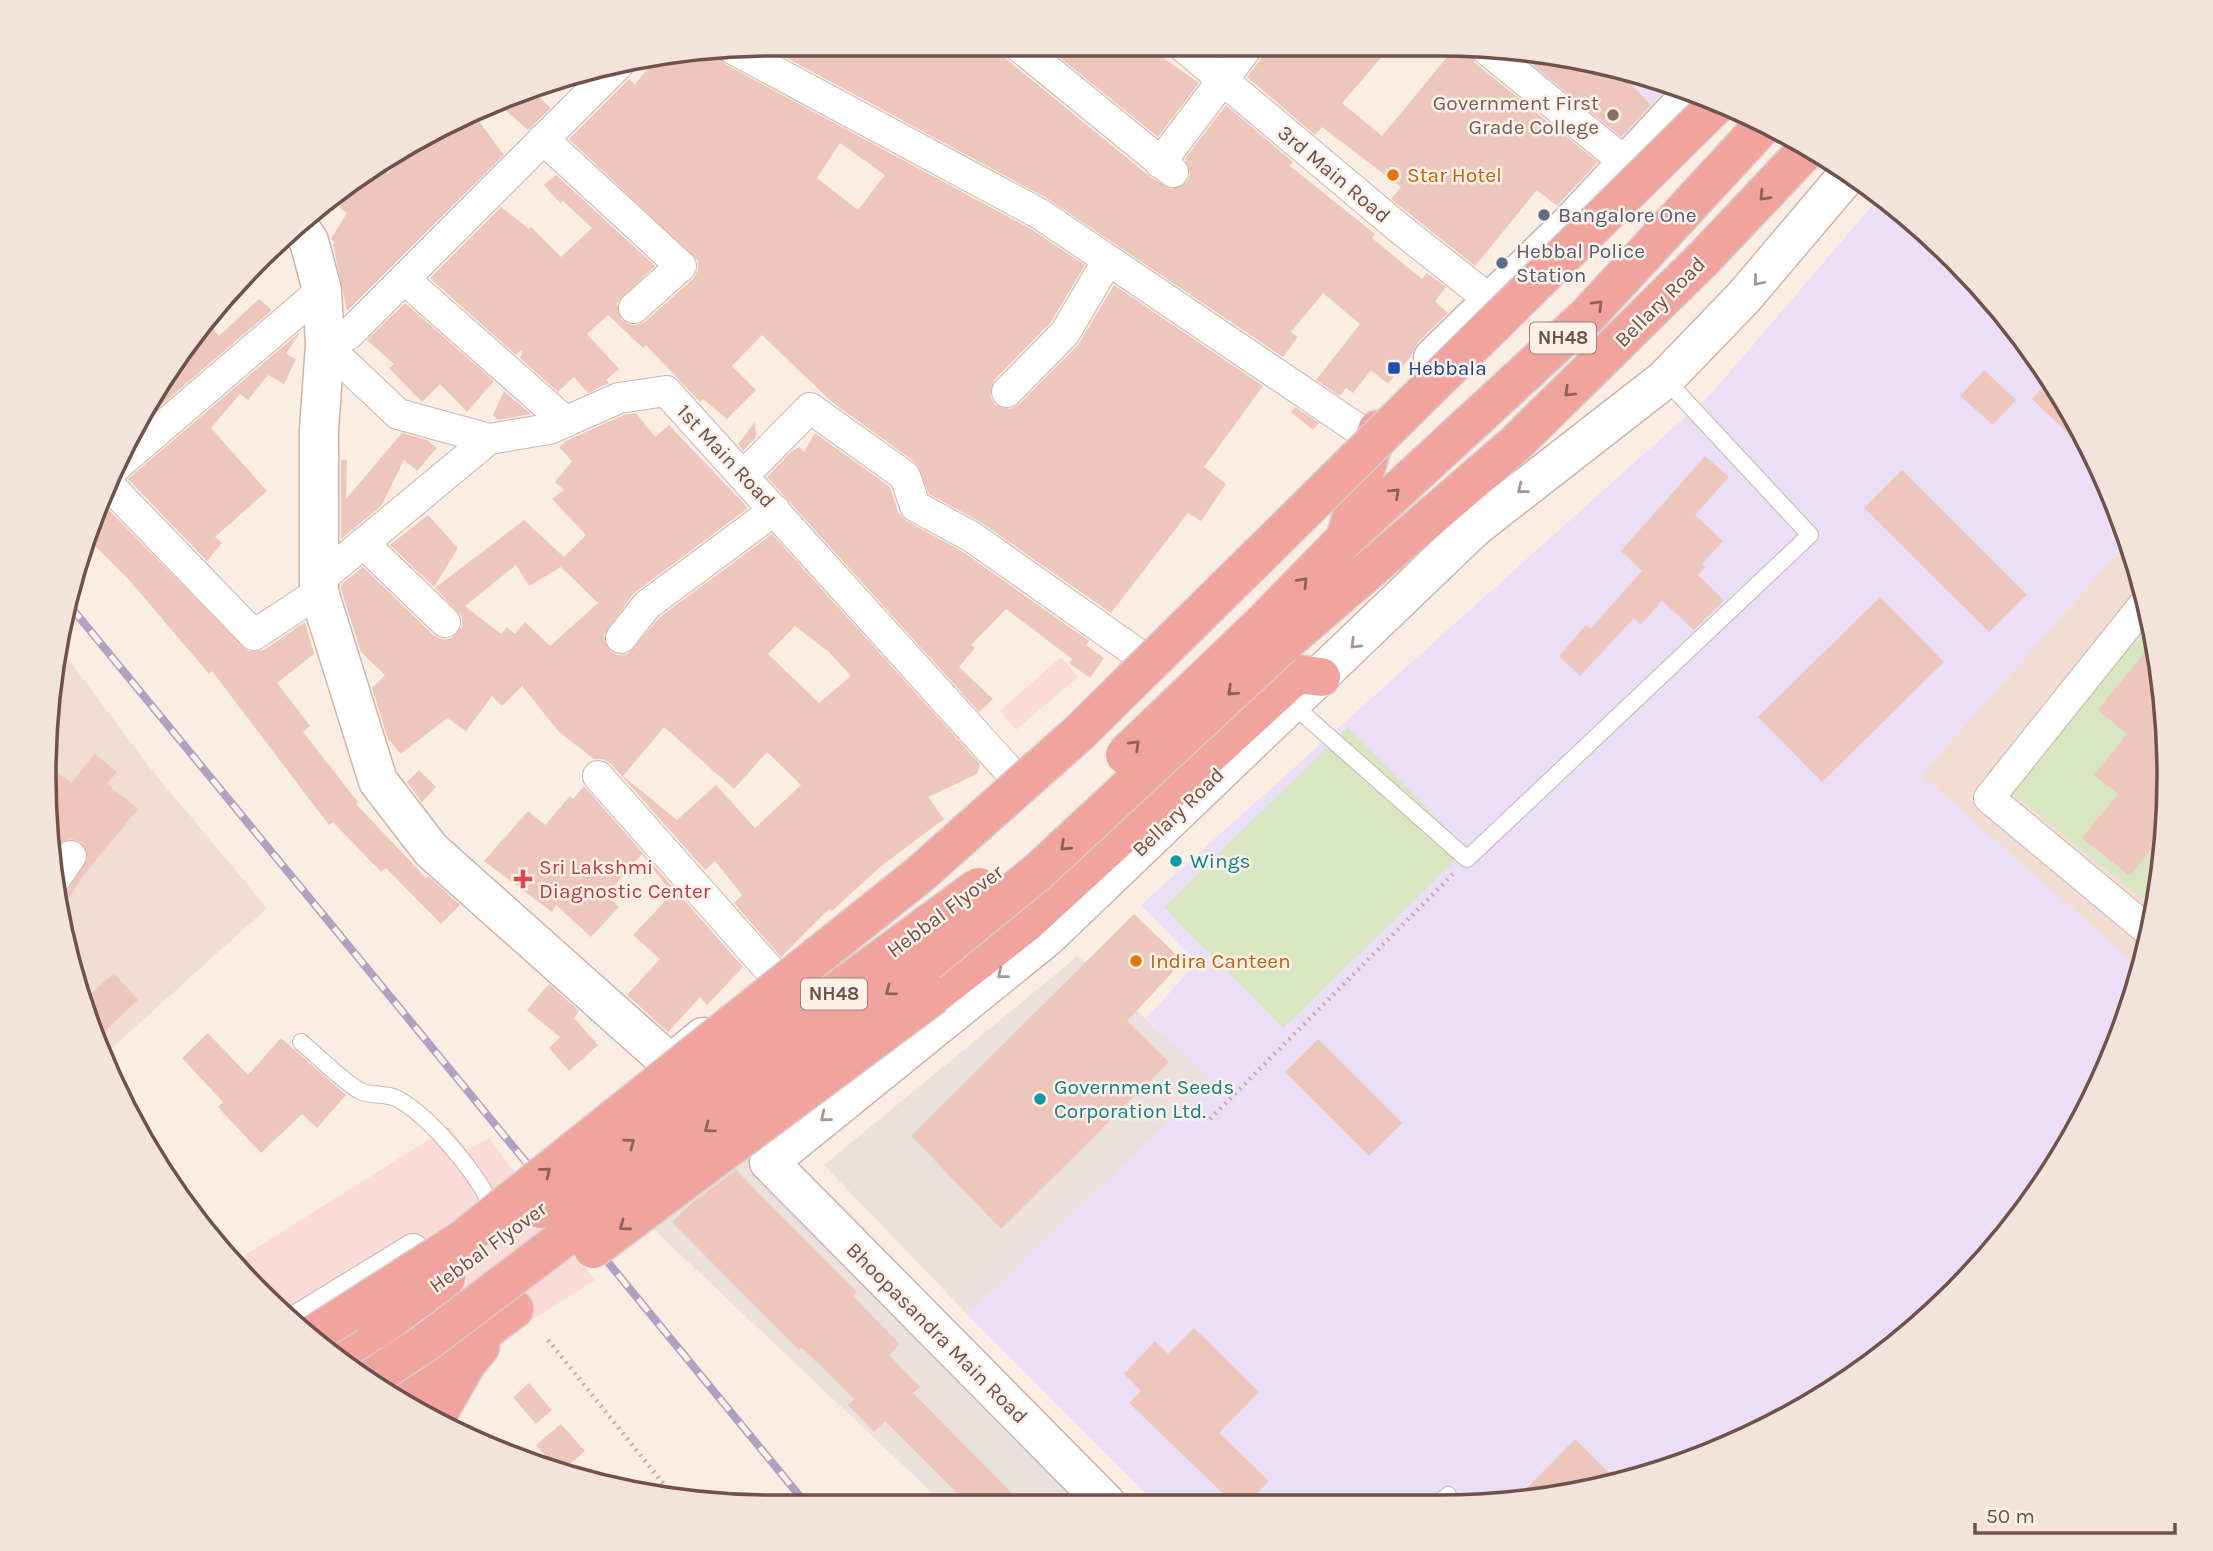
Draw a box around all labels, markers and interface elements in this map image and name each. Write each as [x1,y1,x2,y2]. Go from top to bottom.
place label: Government First Grade College [1433,91,1599,139]
marker: Government First Grade College [1605,107,1621,123]
street label: 3rd Main Road [1273,120,1395,228]
place label: Star Hotel [1407,163,1502,187]
marker: Star Hotel [1385,167,1401,183]
one-way arrow [1759,188,1772,201]
place label: Bangalore One [1558,203,1696,227]
marker: Bangalore One [1536,207,1552,223]
place label: Hebbal Police Station [1516,239,1645,287]
street label: Bellary Road [1610,252,1710,352]
marker: Hebbal Police Station [1494,255,1510,271]
one-way arrow [1754,273,1766,286]
one-way arrow [1590,300,1603,313]
road number: NH48 [1530,322,1596,354]
place label: Hebbala [1408,356,1487,380]
marker: Hebbala [1386,360,1402,376]
one-way arrow [1564,384,1577,397]
street label: 1st Main Road [672,399,780,513]
one-way arrow [1517,481,1530,493]
one-way arrow [1387,489,1400,501]
one-way arrow [1295,578,1308,591]
one-way arrow [1350,635,1363,648]
one-way arrow [1227,683,1240,696]
one-way arrow [1127,741,1140,754]
street label: Bellary Road [1127,762,1229,862]
one-way arrow [1060,837,1073,850]
place label: Wings [1190,849,1251,873]
marker: Wings [1168,853,1184,869]
place label: Sri Lakshmi Diagnostic Center [539,855,711,903]
street label: Hebbal Flyover [882,859,1008,962]
marker: Sri Lakshmi Diagnostic Center [513,869,533,889]
place label: Indira Canteen [1150,949,1291,973]
marker: Indira Canteen [1128,953,1144,969]
one-way arrow [997,966,1010,978]
road number: NH48 [801,978,867,1010]
one-way arrow [886,983,898,995]
place label: Government Seeds Corporation Ltd. [1054,1075,1234,1123]
marker: Government Seeds Corporation Ltd. [1032,1091,1048,1107]
one-way arrow [820,1109,833,1121]
one-way arrow [704,1119,716,1132]
one-way arrow [622,1139,635,1151]
one-way arrow [538,1168,551,1180]
street label: Hebbal Flyover [425,1196,552,1298]
one-way arrow [619,1218,632,1230]
street label: Bhoopasandra Main Road [842,1238,1032,1428]
scale bar [1975,1492,2174,1536]
text: 50 m [1986,1504,2035,1528]

